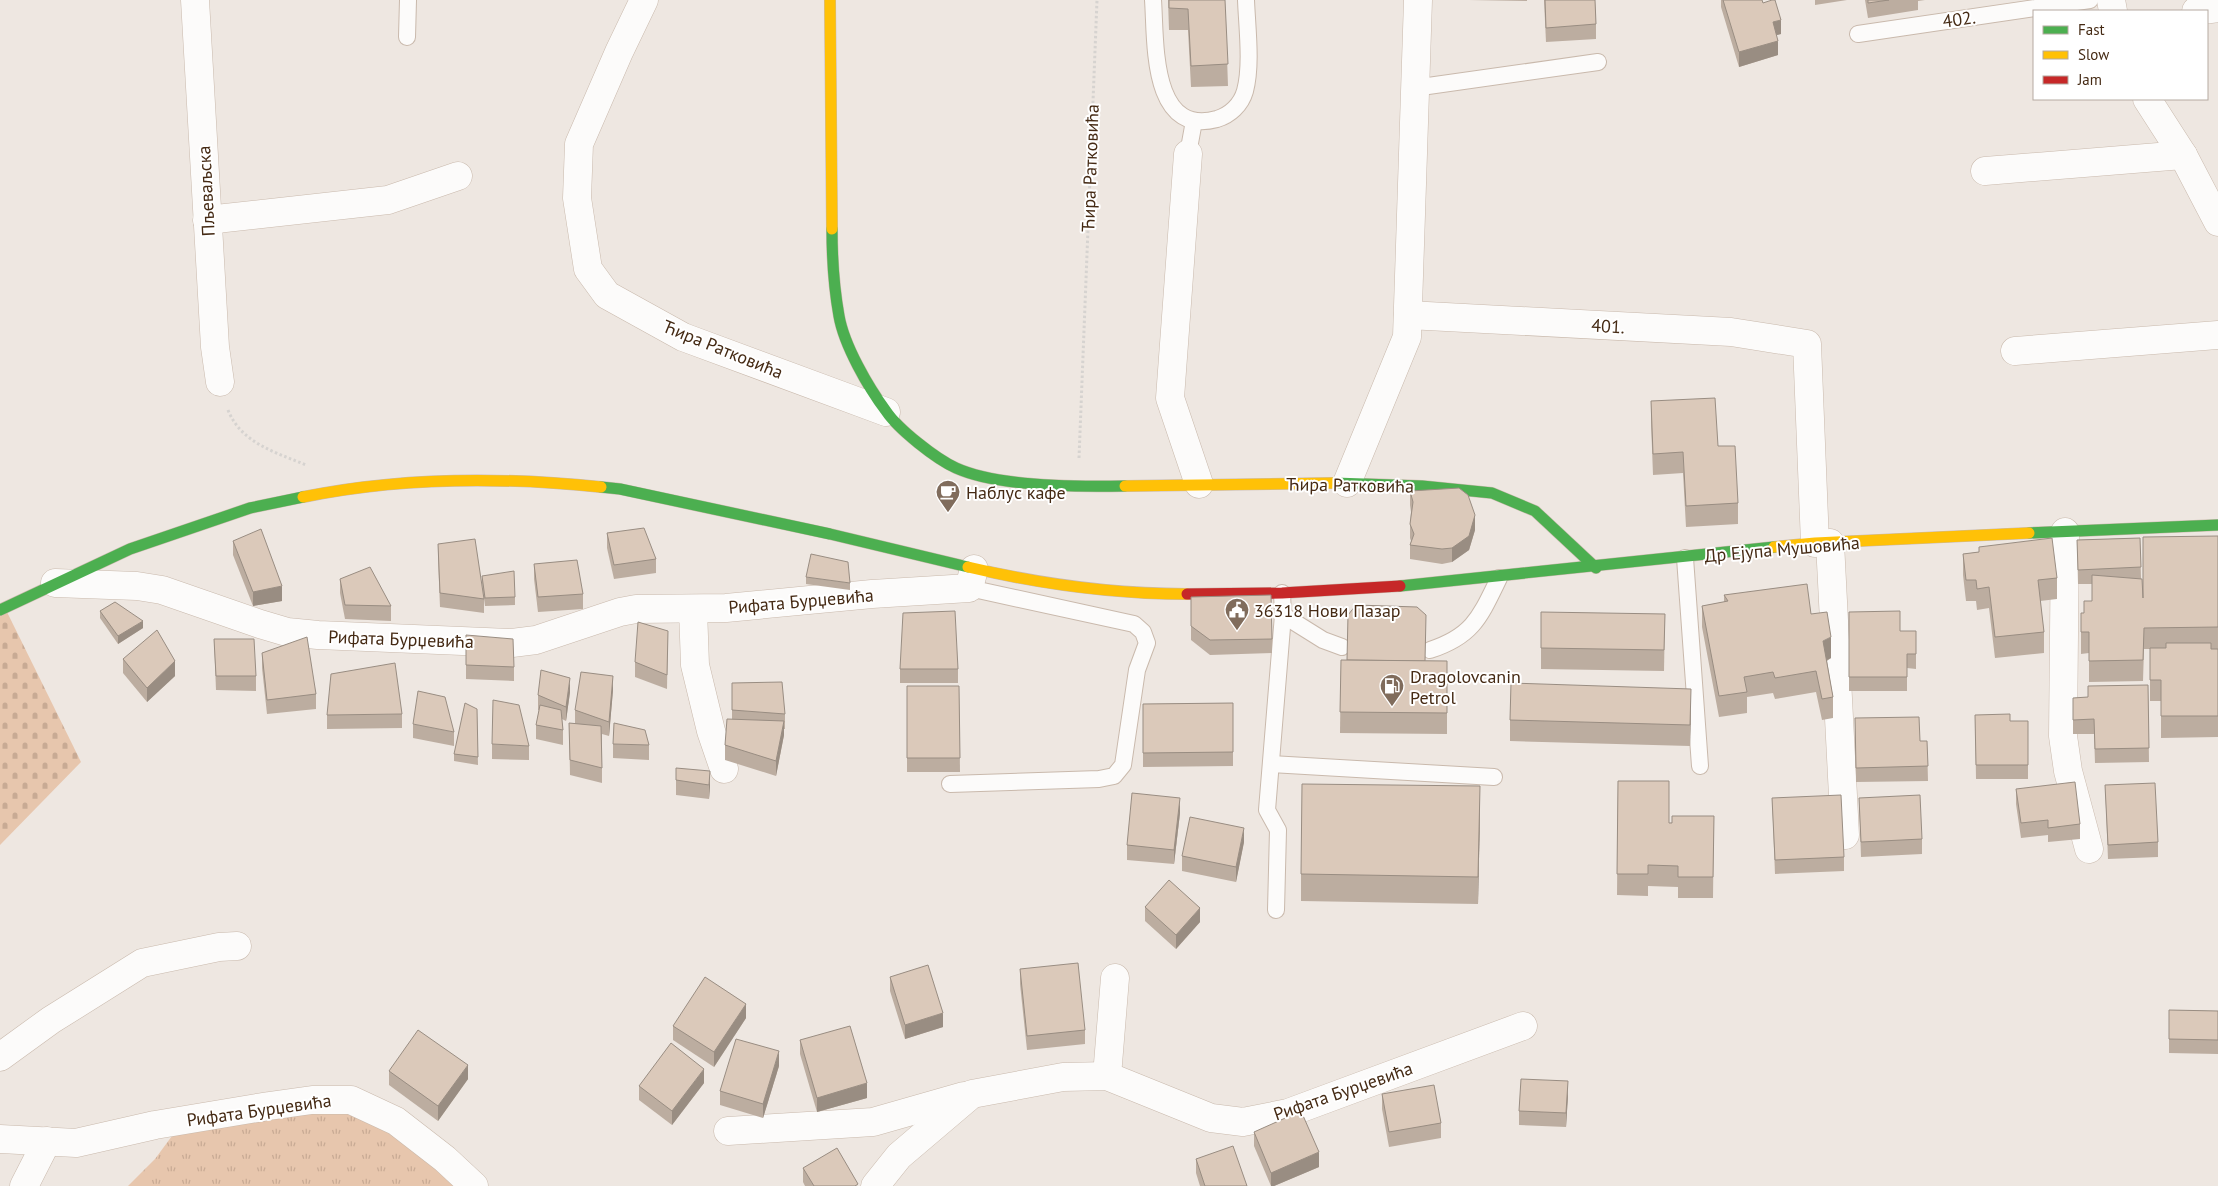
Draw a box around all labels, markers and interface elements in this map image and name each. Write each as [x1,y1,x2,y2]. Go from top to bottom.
street label: 402. [1941,5,1977,33]
legend [2033,10,2208,100]
text: Fast [2078,20,2105,39]
text: Slow [2078,45,2109,64]
text: Jam [2077,70,2102,89]
street label: Ћира Ратковића [1076,104,1104,232]
street label: Пљеваљска [192,145,220,237]
street label: Ћира Ратковића [659,314,787,384]
street label: 401. [1591,314,1625,338]
street label: Ћира Ратковића [1286,472,1414,498]
cafe icon: Наблус кафе [935,479,961,513]
place label: Наблус кафе [966,481,1066,504]
street label: Др Ејупа Мушовића [1703,531,1861,567]
street label: Рифата Бурџевића [727,583,875,619]
public building icon: 36318 Нови Пазар [1224,597,1250,631]
place label: 36318 Нови Пазар [1254,599,1401,622]
street label: Рифата Бурџевића [328,625,474,653]
place label: Dragolovcanin Petrol [1410,665,1521,709]
fuel station icon: Dragolovcanin Petrol [1379,673,1405,707]
street label: Рифата Бурџевића [1270,1056,1416,1126]
street label: Рифата Бурџевића [185,1088,333,1132]

